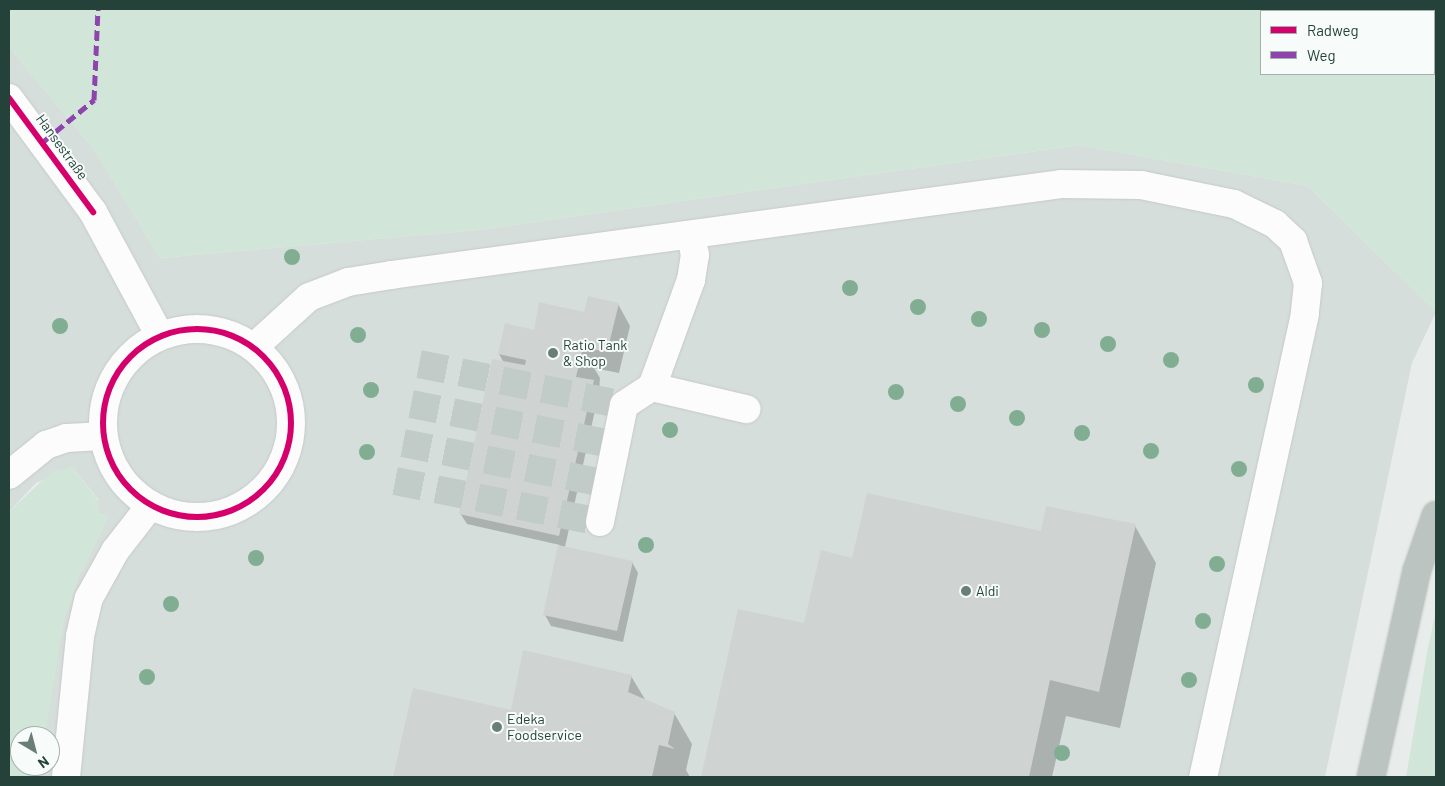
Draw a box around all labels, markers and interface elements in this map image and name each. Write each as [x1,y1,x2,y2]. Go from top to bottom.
legend [1260,10,1435,75]
text: Radweg [1307,21,1359,39]
text: Weg [1307,46,1335,64]
street label: Hansestraße [33,111,91,183]
place label: Ratio Tank & Shop [563,337,627,370]
marker: Ratio Tank & Shop [547,347,559,359]
place label: Aldi [976,583,999,599]
marker: Aldi [960,585,972,597]
place label: Edeka Foodservice [507,711,582,744]
marker: Edeka Foodservice [491,721,503,733]
north arrow [10,726,60,776]
text: N [35,753,53,772]

